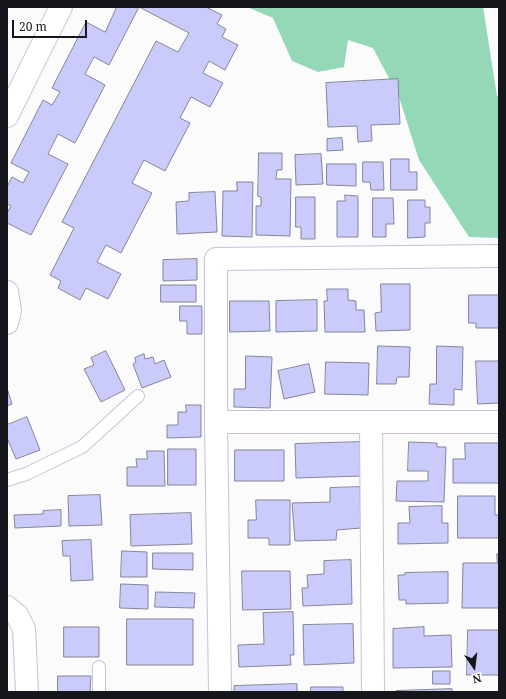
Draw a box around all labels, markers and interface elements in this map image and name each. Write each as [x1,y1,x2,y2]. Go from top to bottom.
scale bar [14,12,89,38]
text: 20 m [19,18,47,35]
north arrow [454,647,494,687]
text: N [471,671,483,687]

